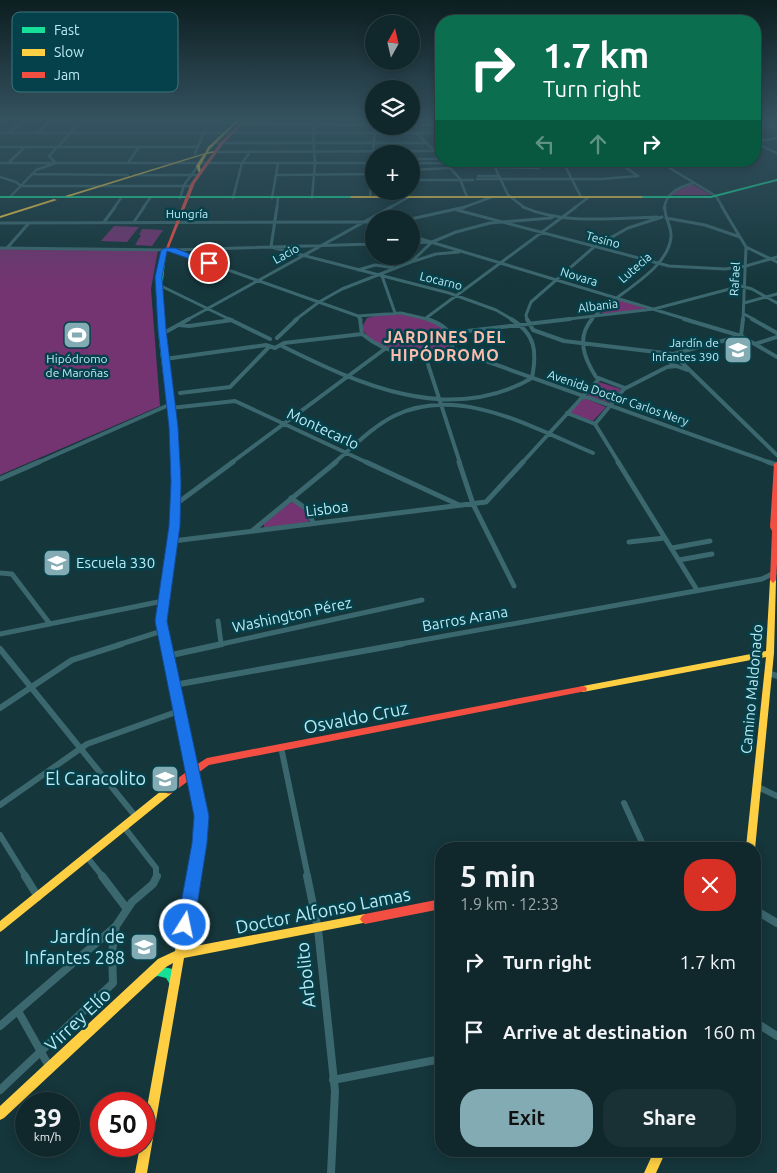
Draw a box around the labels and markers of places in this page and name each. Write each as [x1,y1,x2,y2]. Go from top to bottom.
pin [188,242,230,284]
sports icon: Hipódromo de Maroñas [62,320,92,350]
school or university icon: Jardín de Infantes 390 [723,335,753,365]
place label: Jardín de Infantes 390 [652,336,719,363]
place label: Hipódromo de Maroñas [46,352,108,379]
school or university icon: Escuela 330 [42,548,72,578]
place label: Escuela 330 [76,554,155,571]
school or university icon: El Caracolito [150,764,180,794]
place label: El Caracolito [45,768,146,788]
place label: Jardín de Infantes 288 [24,926,125,967]
school or university icon: Jardín de Infantes 288 [129,932,159,962]

